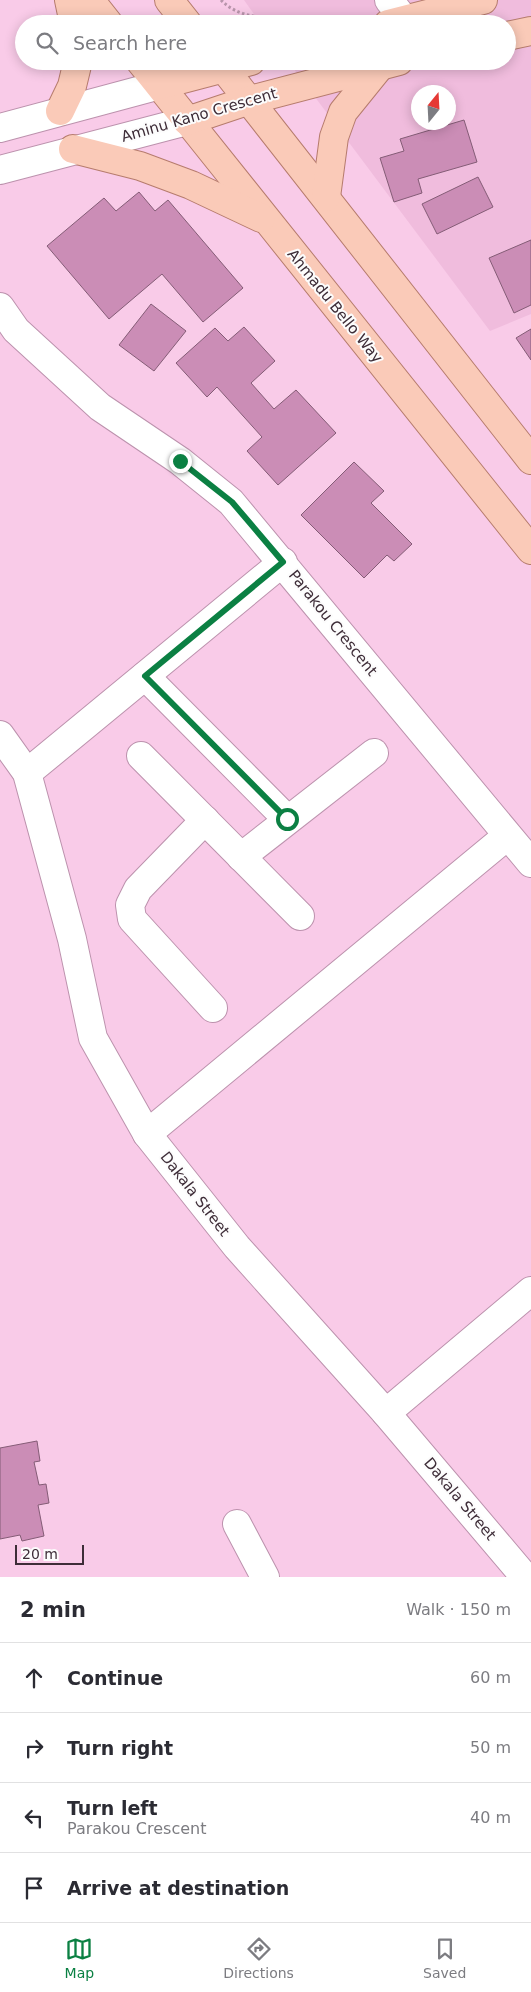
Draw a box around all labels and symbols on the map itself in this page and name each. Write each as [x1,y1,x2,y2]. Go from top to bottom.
street label: Aminu Kano Crescent [119,84,279,146]
north arrow [411,85,456,130]
street label: Ahmadu Bello Way [284,246,386,367]
route end [169,450,192,473]
street label: Parakou Crescent [285,567,381,680]
route start [276,808,299,831]
street label: Dakala Street [156,1148,234,1240]
street label: Dakala Street [420,1454,500,1544]
scale bar [15,1542,84,1565]

